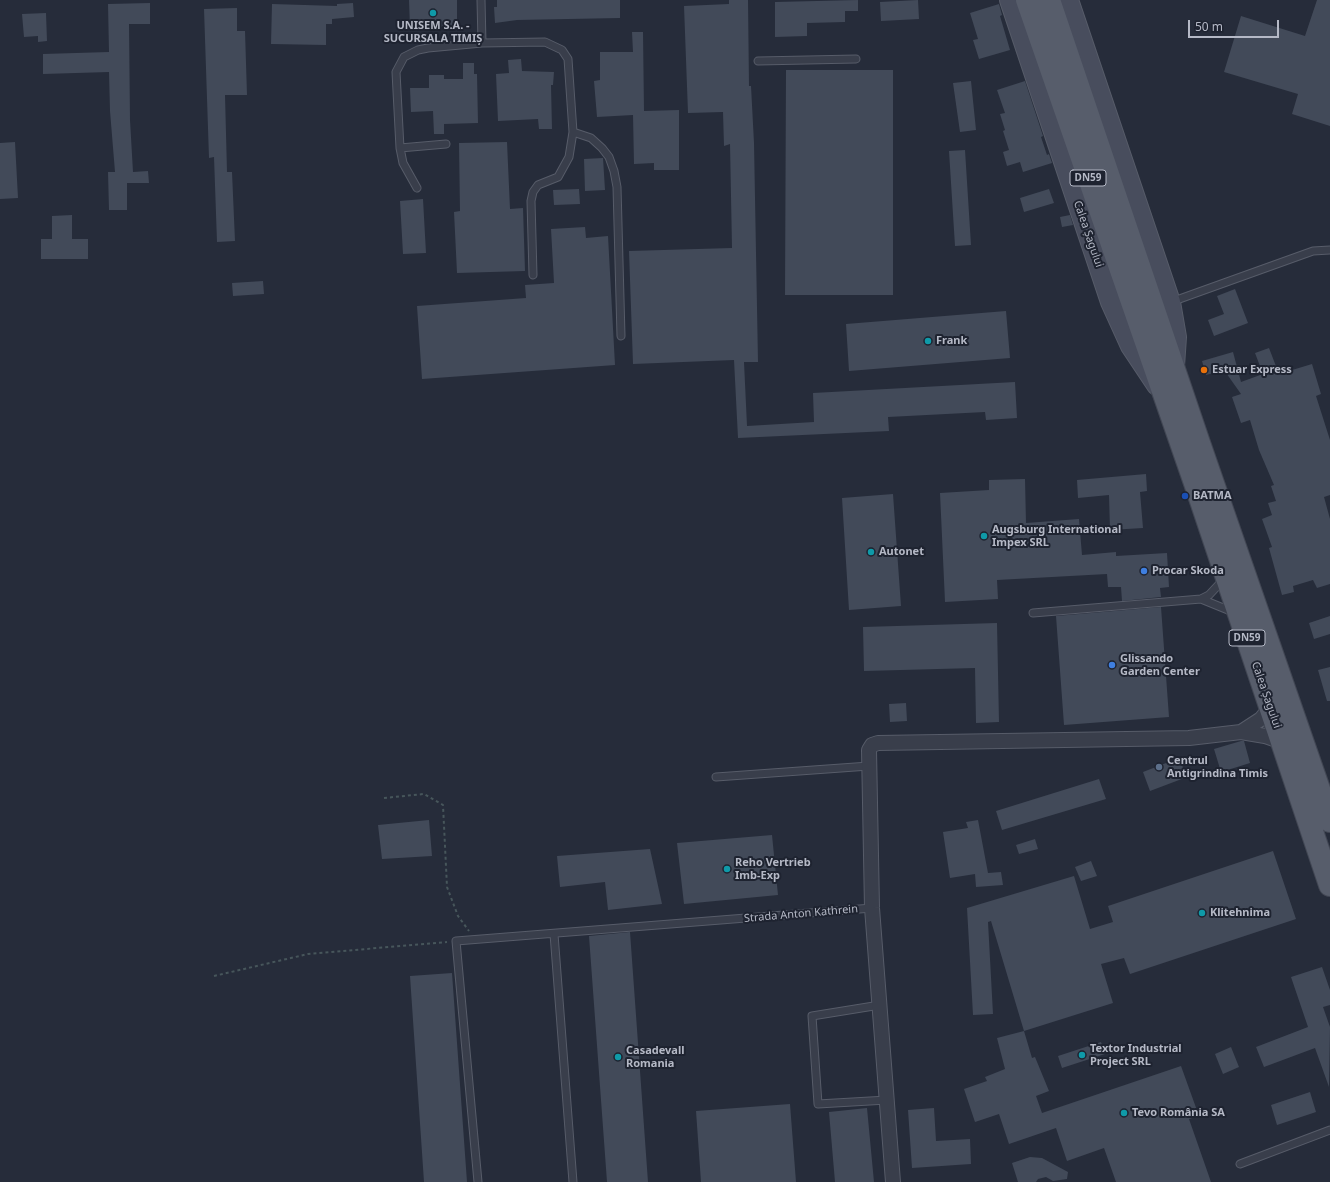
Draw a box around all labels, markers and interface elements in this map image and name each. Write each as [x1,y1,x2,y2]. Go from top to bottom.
marker: UNISEM S.A. - SUCURSALA TIMIȘ [428,8,438,18]
scale bar [1190,12,1281,38]
text: 50 m [1195,18,1223,35]
place label: UNISEM S.A. - SUCURSALA TIMIȘ [384,19,482,45]
road number: DN59 [1070,170,1106,186]
street label: Calea Șagului [1070,199,1106,269]
place label: Frank [936,334,967,348]
marker: Frank [923,336,933,346]
place label: Estuar Express [1212,363,1292,377]
marker: Estuar Express [1199,365,1209,375]
place label: BATMA [1193,489,1231,503]
marker: BATMA [1180,491,1190,501]
place label: Augsburg International Impex SRL [992,523,1121,549]
marker: Augsburg International Impex SRL [979,531,989,541]
place label: Autonet [879,545,924,559]
marker: Autonet [866,547,876,557]
place label: Procar Skoda [1152,564,1224,578]
marker: Procar Skoda [1139,566,1149,576]
road number: DN59 [1229,630,1265,646]
place label: Glissando Garden Center [1120,652,1200,678]
marker: Glissando Garden Center [1107,660,1117,670]
street label: Calea Șagului [1248,660,1284,730]
place label: Centrul Antigrindina Timis [1167,754,1268,780]
marker: Centrul Antigrindina Timis [1154,762,1164,772]
place label: Reho Vertrieb Imb-Exp [735,856,811,882]
marker: Reho Vertrieb Imb-Exp [722,864,732,874]
street label: Strada Anton Kathrein [743,902,859,926]
place label: Klitehnima [1210,906,1270,920]
marker: Klitehnima [1197,908,1207,918]
place label: Textor Industrial Project SRL [1090,1042,1182,1068]
place label: Casadevall Romania [626,1044,684,1070]
marker: Textor Industrial Project SRL [1077,1050,1087,1060]
marker: Casadevall Romania [613,1052,623,1062]
place label: Tevo România SA [1132,1106,1225,1120]
marker: Tevo România SA [1119,1108,1129,1118]

